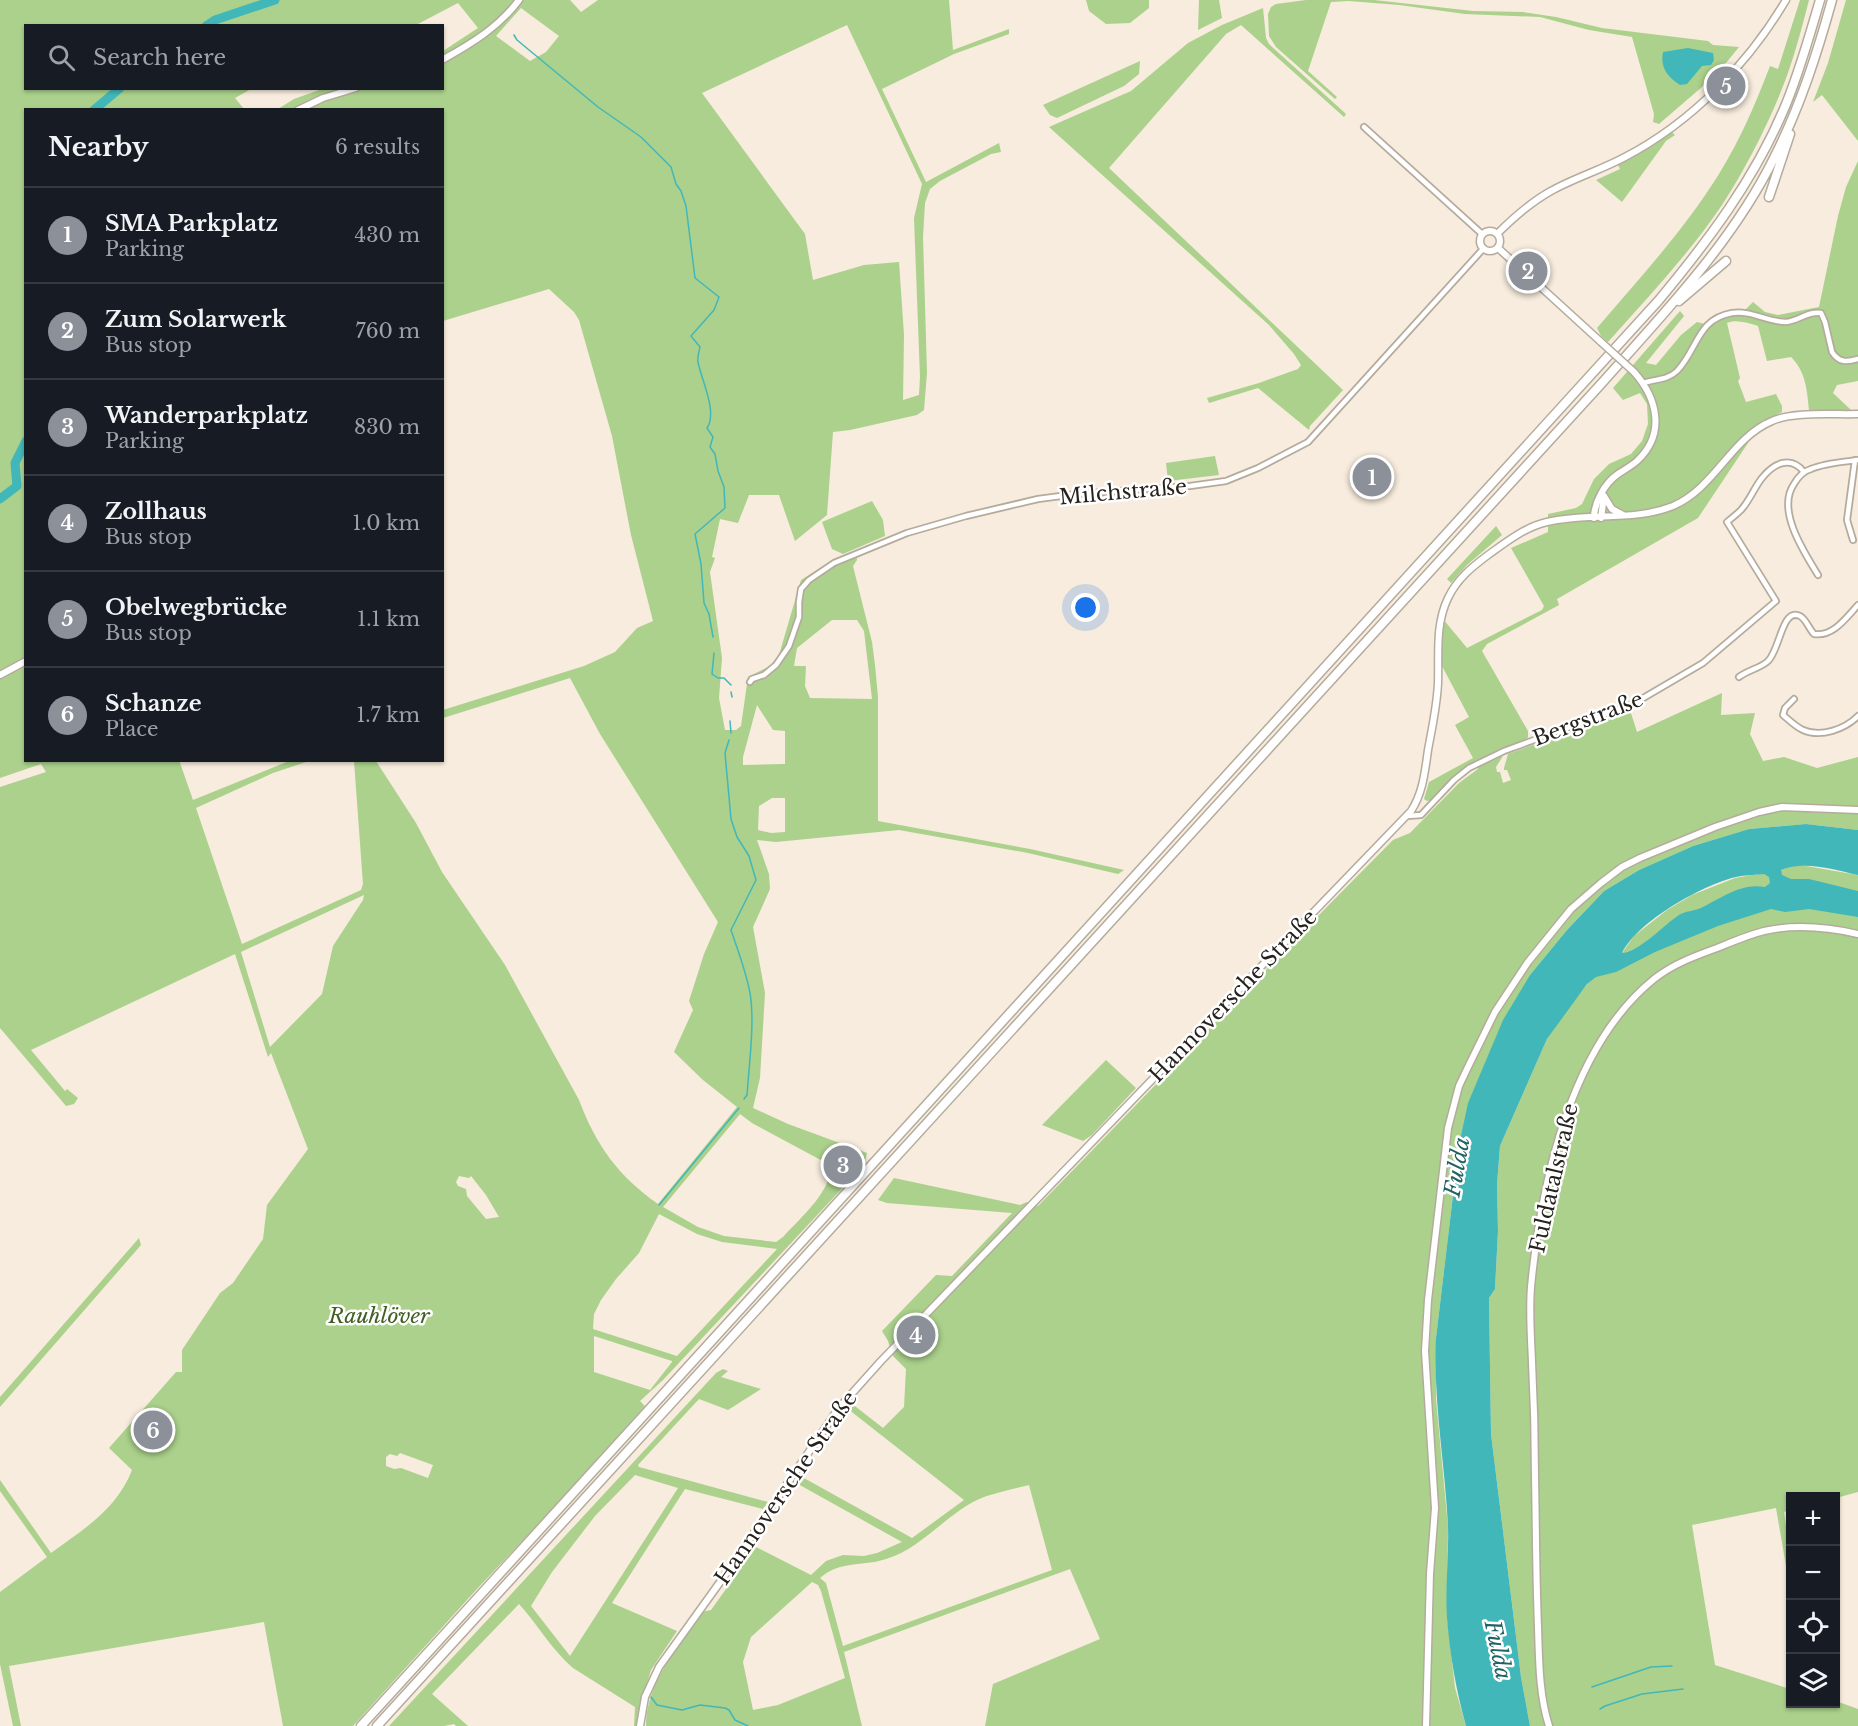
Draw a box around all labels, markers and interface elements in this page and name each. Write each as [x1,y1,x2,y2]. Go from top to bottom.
search box [24,24,444,90]
icon: search [45,41,78,74]
text: Search here [93,44,226,71]
pin: 5 [1706,64,1746,109]
text: Nearby [48,131,149,163]
text: 6 results [335,135,420,159]
text: SMA Parkplatz [105,210,278,237]
text: 1 [63,223,72,247]
text: 430 m [355,223,420,247]
text: Parking [105,237,184,261]
pin: 2 [1508,248,1547,294]
text: Zum Solarwerk [105,306,286,333]
text: 2 [61,319,74,343]
text: 760 m [356,319,420,343]
text: Bus stop [105,333,192,357]
text: Wanderparkplatz [105,402,308,429]
text: 3 [61,415,74,439]
text: 830 m [354,415,420,439]
text: Parking [105,429,184,453]
pin: 1 [1352,454,1392,500]
street label: Milchstraße [1058,473,1188,511]
text: Zollhaus [105,498,207,525]
text: 4 [61,511,74,535]
text: 1.0 km [352,511,420,535]
text: Bus stop [105,525,192,549]
your location [1071,593,1100,622]
text: Obelwegbrücke [105,594,287,621]
text: 5 [62,607,73,631]
text: 1.1 km [357,607,420,631]
text: Bus stop [105,621,192,645]
street label: Bergstraße [1529,686,1647,752]
text: Schanze [105,690,202,717]
text: 6 [61,703,74,727]
text: 1.7 km [356,703,420,727]
text: Place [105,717,159,741]
street label: Hannoversche Straße [1144,904,1322,1088]
street label: Fuldatalstraße [1524,1101,1584,1255]
water label: Fulda [1438,1135,1476,1200]
pin: 3 [824,1142,862,1188]
park label: Rauhlöver [327,1303,431,1329]
pin: 4 [896,1312,936,1358]
street label: Hannoversche Straße [709,1386,863,1590]
pin: 6 [134,1408,172,1452]
map controls [1786,1492,1840,1708]
button: + [1786,1492,1840,1546]
button: − [1786,1546,1840,1600]
button: locate [1786,1600,1840,1654]
water label: Fulda [1478,1617,1517,1682]
button: layers [1786,1654,1840,1708]

